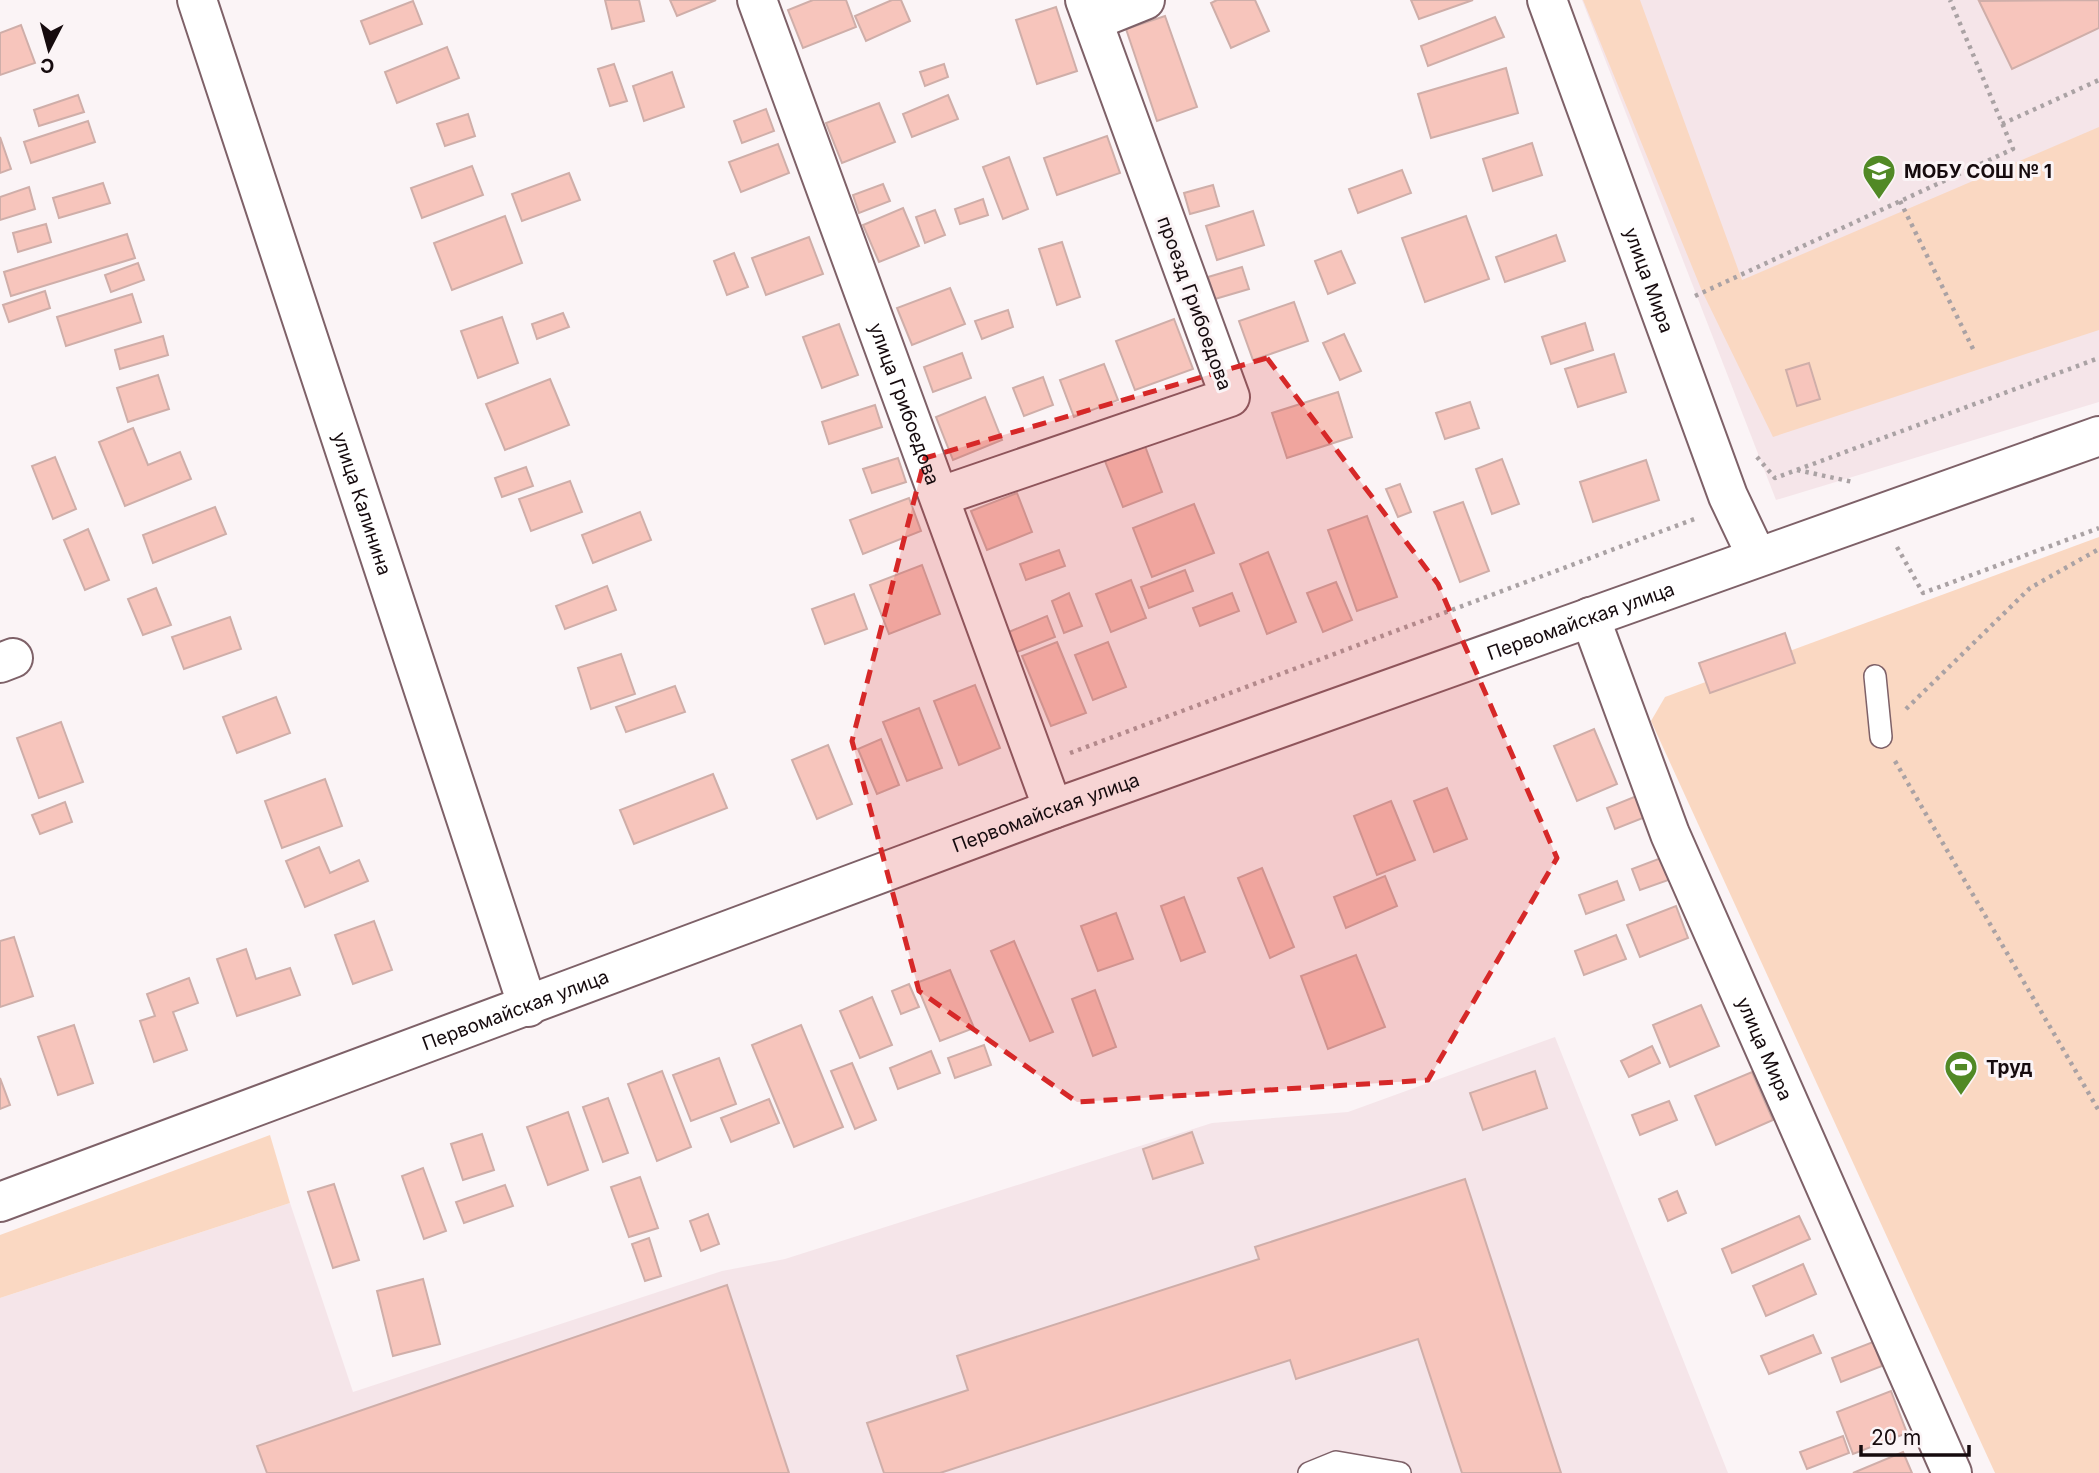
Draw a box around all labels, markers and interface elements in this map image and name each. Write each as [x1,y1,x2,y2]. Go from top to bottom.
north arrow [14,14,84,84]
text: С [39,53,55,78]
school or university icon: МОБУ СОШ № 1 [1860,152,1898,201]
place label: МОБУ СОШ № 1 [1904,160,2052,183]
street label: проезд Грибоедова [1152,213,1237,393]
street label: улица Мира [1619,224,1678,336]
street label: улица Грибоедова [864,320,944,488]
street label: улица Калинина [328,429,396,578]
street label: Первомайская улица [1484,577,1677,665]
street label: Первомайская улица [949,768,1142,858]
street label: Первомайская улица [419,965,612,1055]
street label: улица Мира [1732,994,1797,1104]
sports icon: Труд [1942,1048,1980,1097]
place label: Труд [1986,1056,2033,1079]
scale bar [1861,1414,1969,1458]
text: 20 m [1871,1425,1921,1450]

